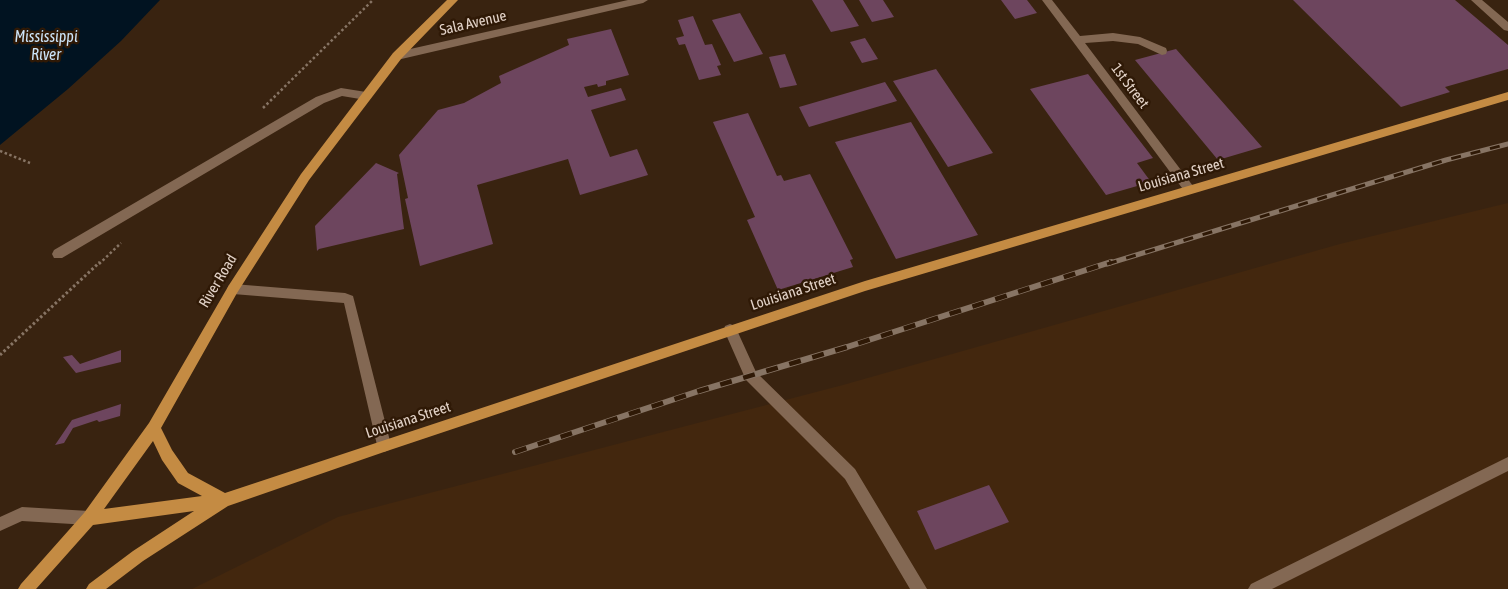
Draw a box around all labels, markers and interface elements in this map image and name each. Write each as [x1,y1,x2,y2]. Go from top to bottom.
street label: Sala Avenue [438,7,508,39]
water label: Mississippi River [14,27,78,65]
street label: 1st Street [1107,60,1153,112]
street label: Louisiana Street [1136,154,1226,196]
street label: River Road [195,251,241,311]
street label: Louisiana Street [748,270,838,314]
street label: Louisiana Street [363,398,453,442]

